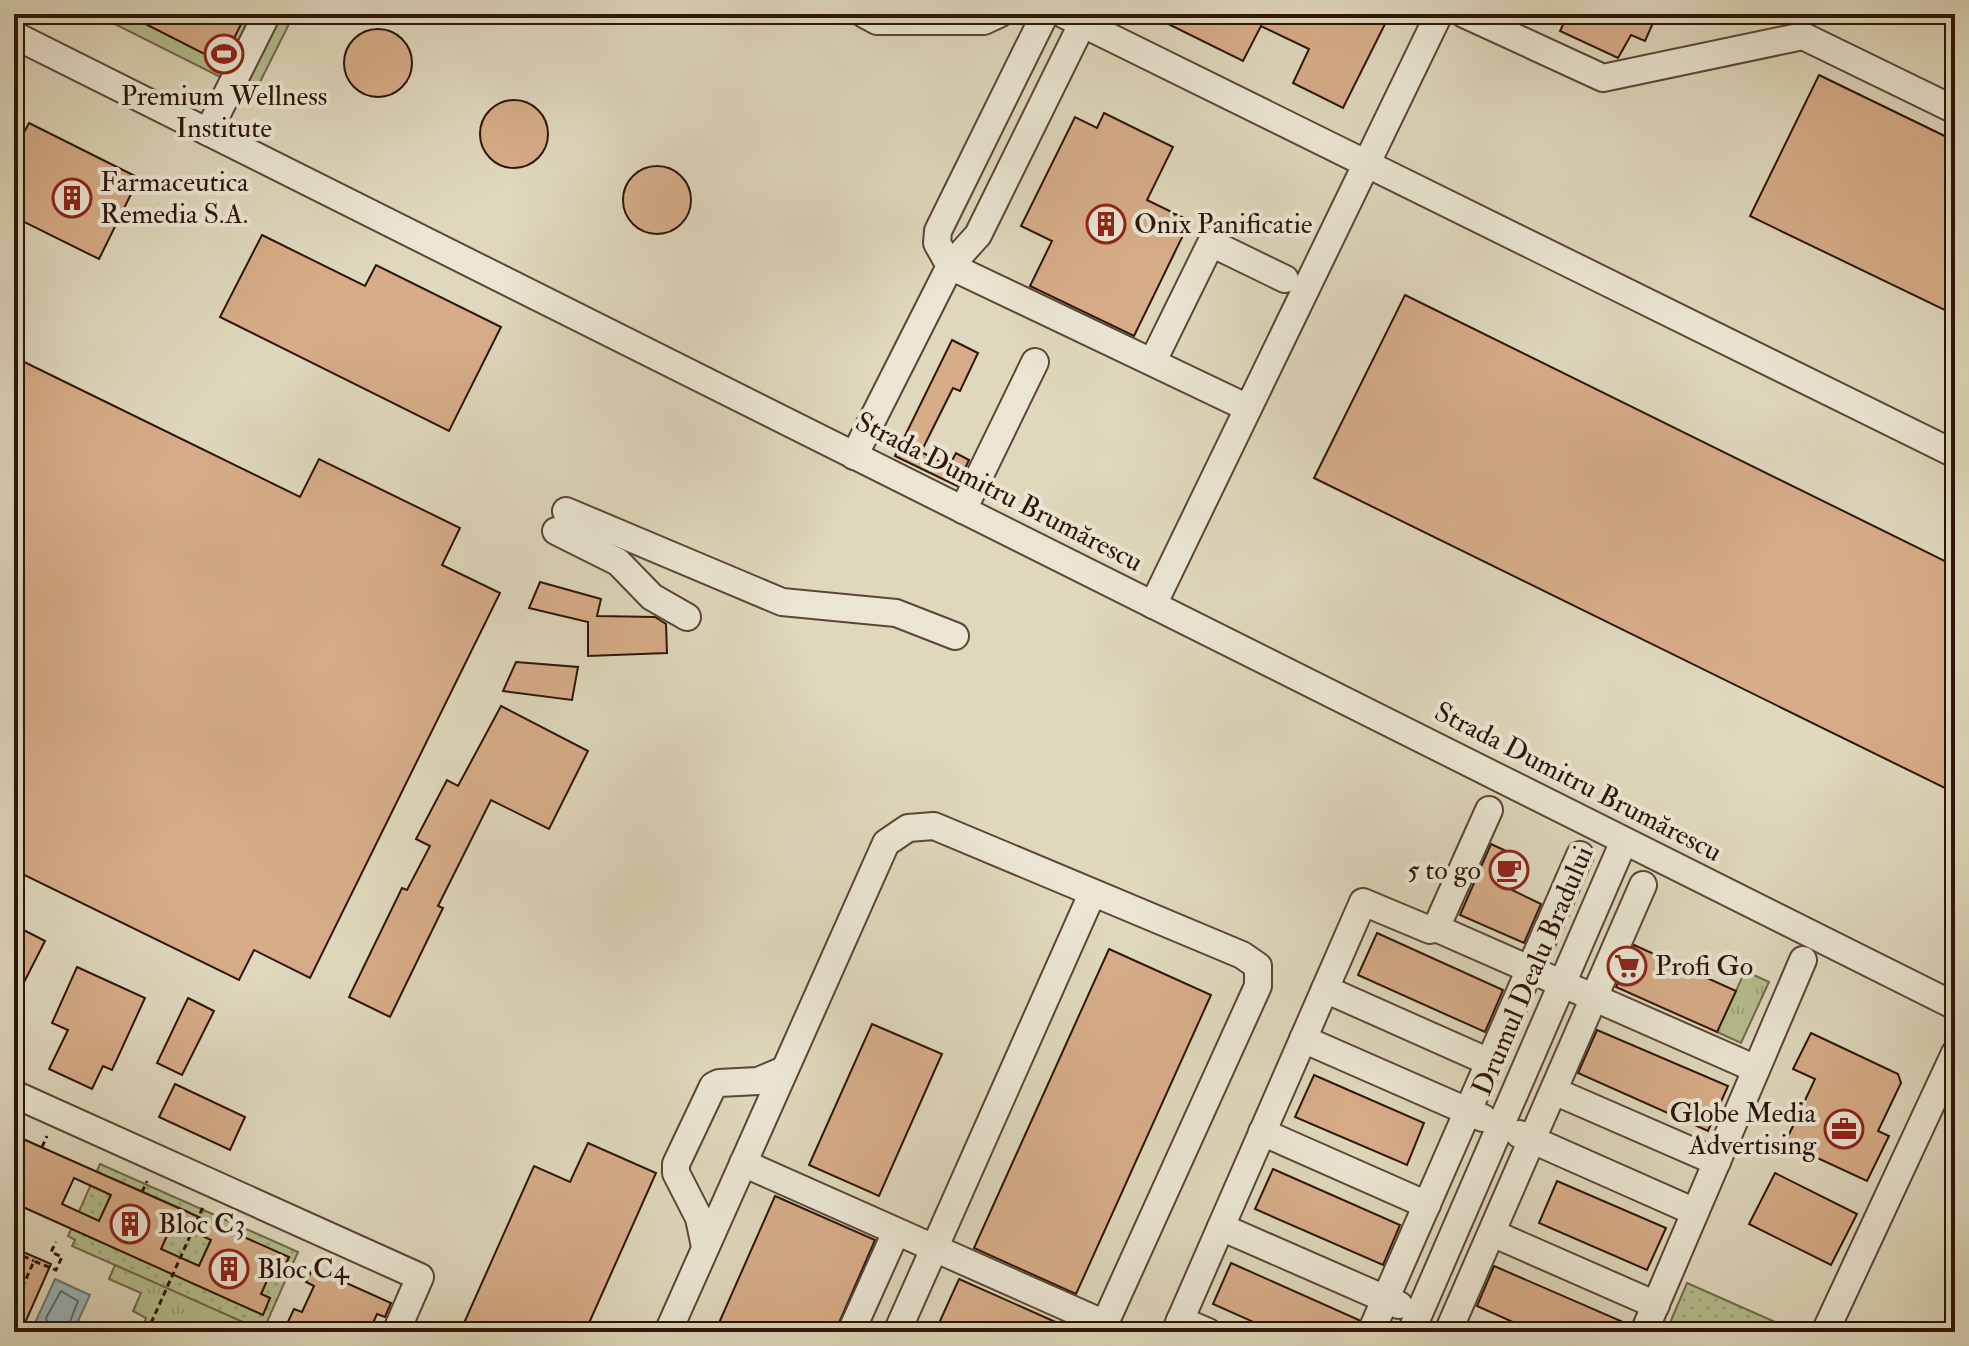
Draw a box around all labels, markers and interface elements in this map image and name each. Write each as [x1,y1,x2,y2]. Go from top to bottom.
sports icon: Premium Wellness Institute [203,33,245,75]
place label: Premium Wellness Institute [121,79,327,146]
place label: Farmaceutica Remedia S.A. [100,165,249,232]
building icon: Farmaceutica Remedia S.A. [51,177,93,219]
building icon: Onix Panificatie [1085,203,1127,245]
place label: Onix Panificatie [1134,207,1313,242]
street label: Strada Dumitru Brumărescu [849,404,1149,580]
street label: Strada Dumitru Brumărescu [1428,694,1728,870]
street label: Drumul Dealu Bradului [1465,841,1601,1101]
cafe icon: 5 to go [1488,849,1530,891]
place label: 5 to go [1407,853,1481,888]
supermarket icon: Profi Go [1606,945,1648,987]
place label: Profi Go [1655,949,1753,984]
place label: Globe Media Advertising [1670,1096,1817,1163]
office icon: Globe Media Advertising [1823,1108,1865,1150]
building icon: Bloc C3 [109,1203,151,1245]
place label: Bloc C3 [158,1207,245,1242]
building icon: Bloc C4 [208,1248,250,1290]
place label: Bloc C4 [257,1252,350,1287]

